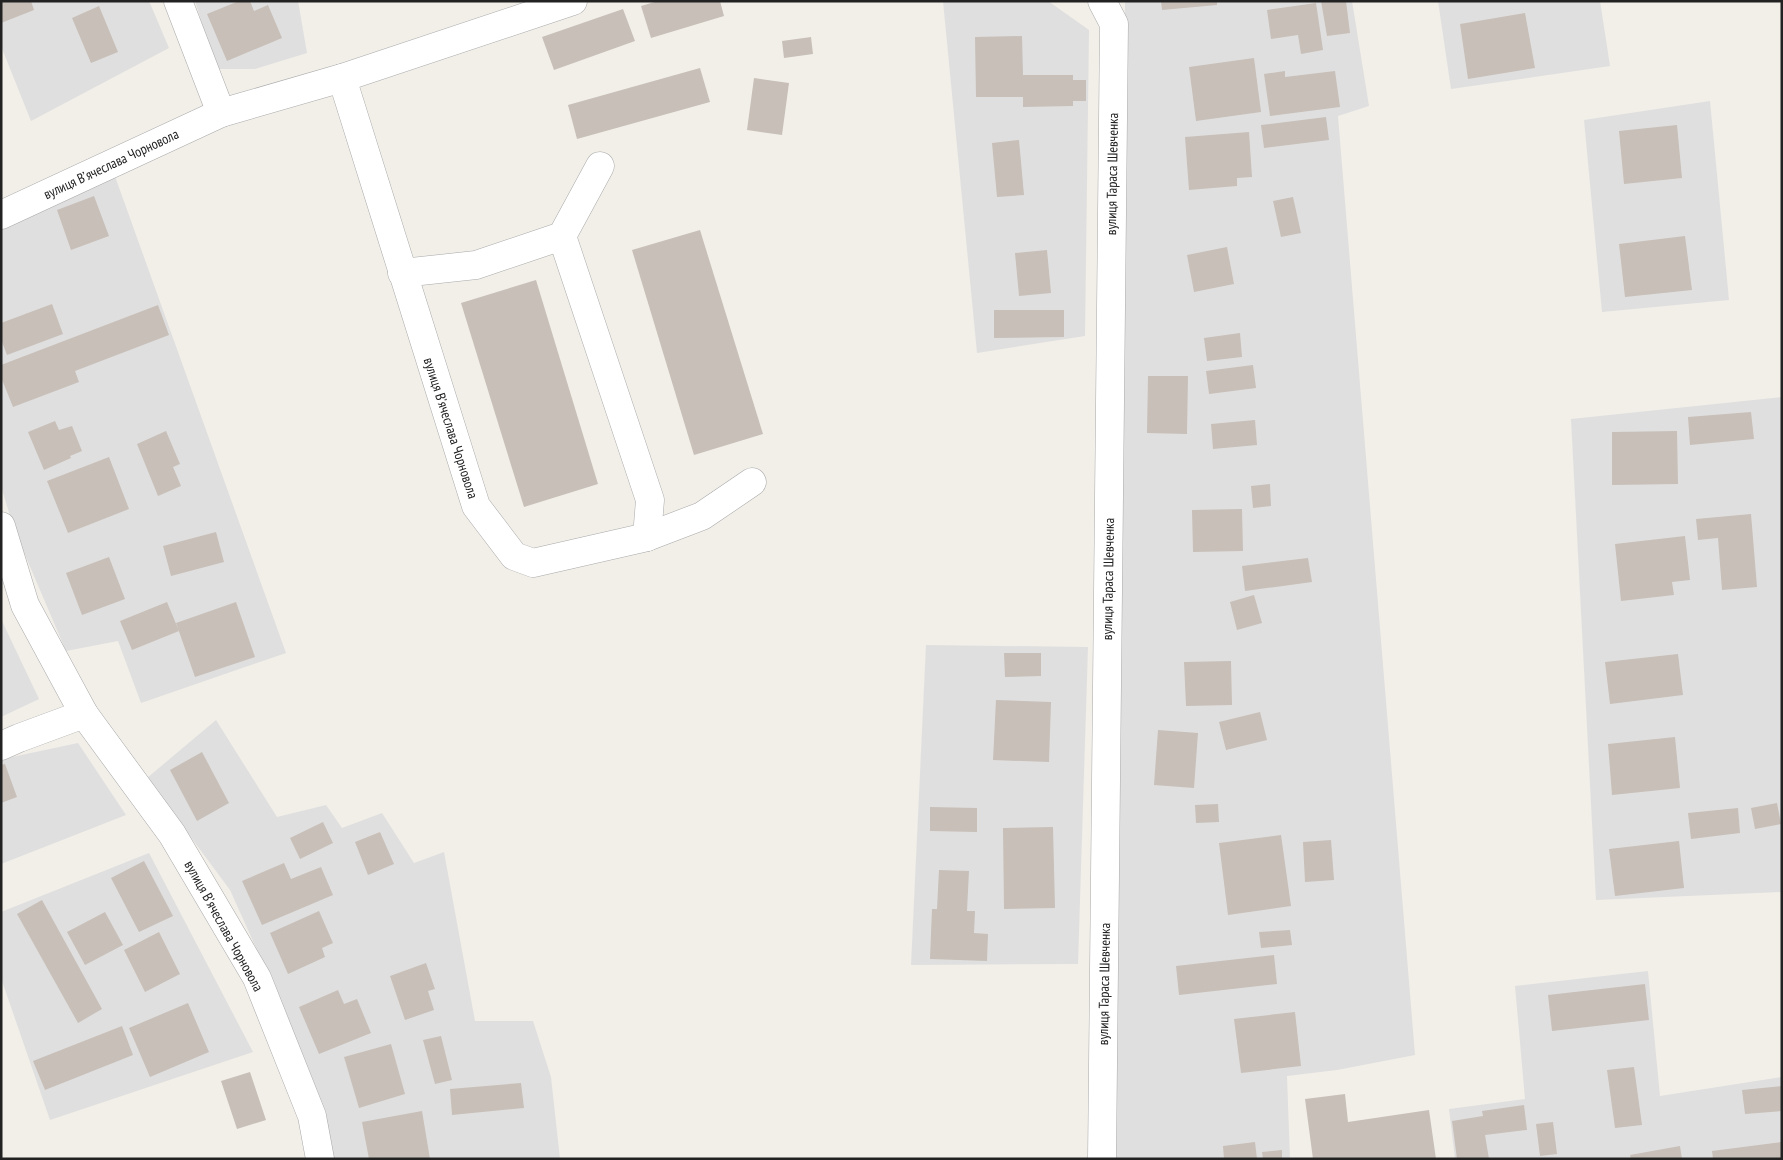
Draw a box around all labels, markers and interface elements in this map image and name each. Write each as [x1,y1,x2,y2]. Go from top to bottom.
street label: вулиця Тараса Шевченка [1102,113,1122,235]
street label: вулиця Вʼячеслава Чорновола [41,125,181,203]
street label: вулиця Вʼячеслава Чорновола [420,355,482,501]
street label: вулиця Тараса Шевченка [1098,518,1118,640]
street label: вулиця Вʼячеслава Чорновола [180,857,268,995]
street label: вулиця Тараса Шевченка [1094,923,1114,1045]

